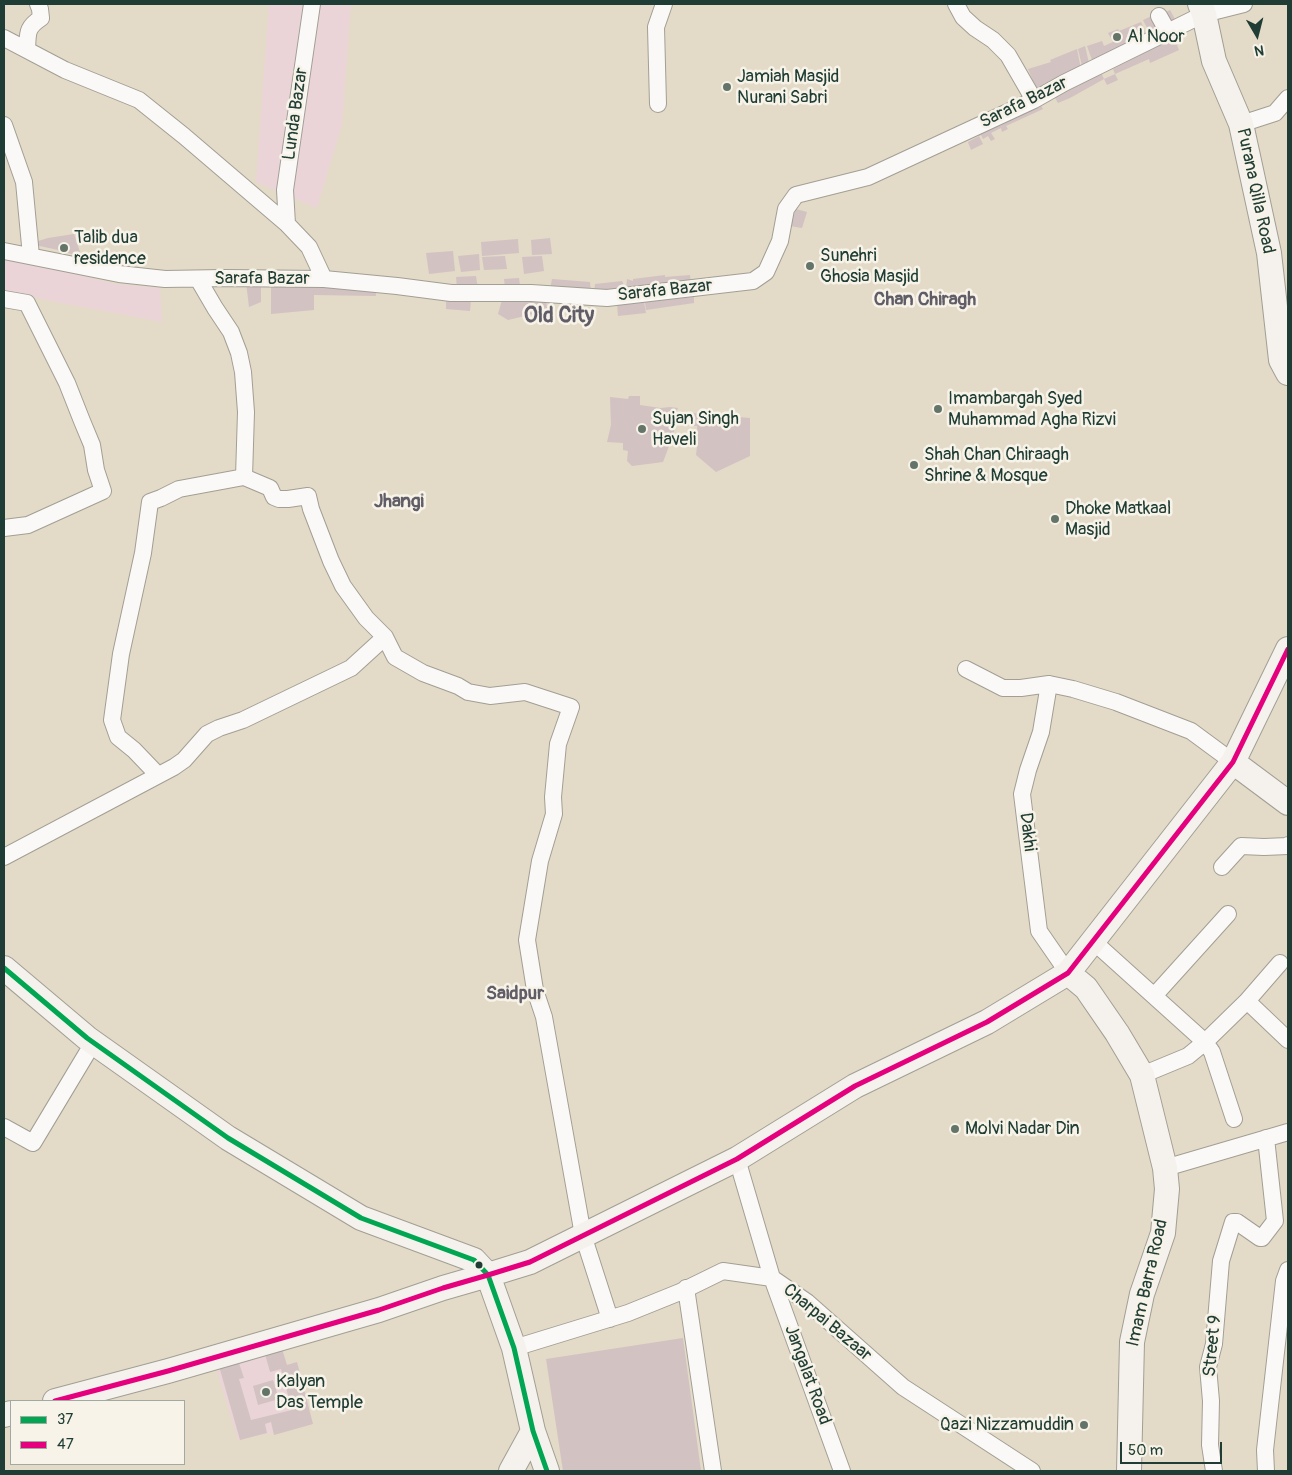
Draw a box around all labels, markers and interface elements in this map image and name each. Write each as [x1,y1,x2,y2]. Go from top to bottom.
north arrow [1232,10,1282,60]
place label: Al Noor [1127,26,1185,48]
marker: Al Noor [1111,31,1123,43]
text: N [1253,41,1265,59]
street label: Lunda Bazar [279,66,313,162]
place label: Jamiah Masjid Nurani Sabri [737,66,839,108]
street label: Sarafa Bazar [976,72,1072,134]
marker: Jamiah Masjid Nurani Sabri [721,81,733,93]
street label: Purana Qilla Road [1231,126,1279,256]
place label: Talib dua residence [74,227,146,270]
marker: Talib dua residence [58,242,70,254]
place label: Sunehri Ghosia Masjid [820,245,919,288]
marker: Sunehri Ghosia Masjid [804,260,816,272]
street label: Sarafa Bazar [214,268,310,290]
street label: Sarafa Bazar [617,275,713,307]
district label: Chan Chiragh [874,289,976,311]
district label: Old City [524,303,594,329]
place label: Imambargah Syed Muhammad Agha Rizvi [948,388,1116,430]
marker: Imambargah Syed Muhammad Agha Rizvi [932,403,944,415]
place label: Sujan Singh Haveli [652,408,739,450]
marker: Sujan Singh Haveli [636,423,648,435]
place label: Shah Chan Chiraagh Shrine & Mosque [924,444,1069,486]
marker: Shah Chan Chiraagh Shrine & Mosque [908,459,920,471]
district label: Jhangi [374,491,424,513]
place label: Dhoke Matkaal Masjid [1065,498,1171,540]
marker: Dhoke Matkaal Masjid [1049,513,1061,525]
street label: Dakhi [1014,811,1040,853]
district label: Saidpur [486,983,544,1005]
place label: Molvi Nadar Din [965,1118,1080,1140]
marker: Molvi Nadar Din [949,1123,961,1135]
street label: Imam Barra Road [1123,1217,1173,1349]
unlabelled marker [474,1260,484,1270]
street label: Charpai Bazaar [778,1280,876,1366]
street label: Street 9 [1200,1314,1226,1378]
street label: Jangalat Road [779,1322,835,1428]
place label: Kalyan Das Temple [276,1371,363,1414]
marker: Kalyan Das Temple [260,1386,272,1398]
legend [10,1400,185,1465]
text: 37 [57,1410,73,1429]
place label: Qazi Nizzamuddin [940,1414,1074,1436]
marker: Qazi Nizzamuddin [1078,1419,1090,1431]
scale bar [1122,1432,1224,1464]
text: 47 [57,1435,74,1454]
text: 50 m [1128,1441,1163,1460]

